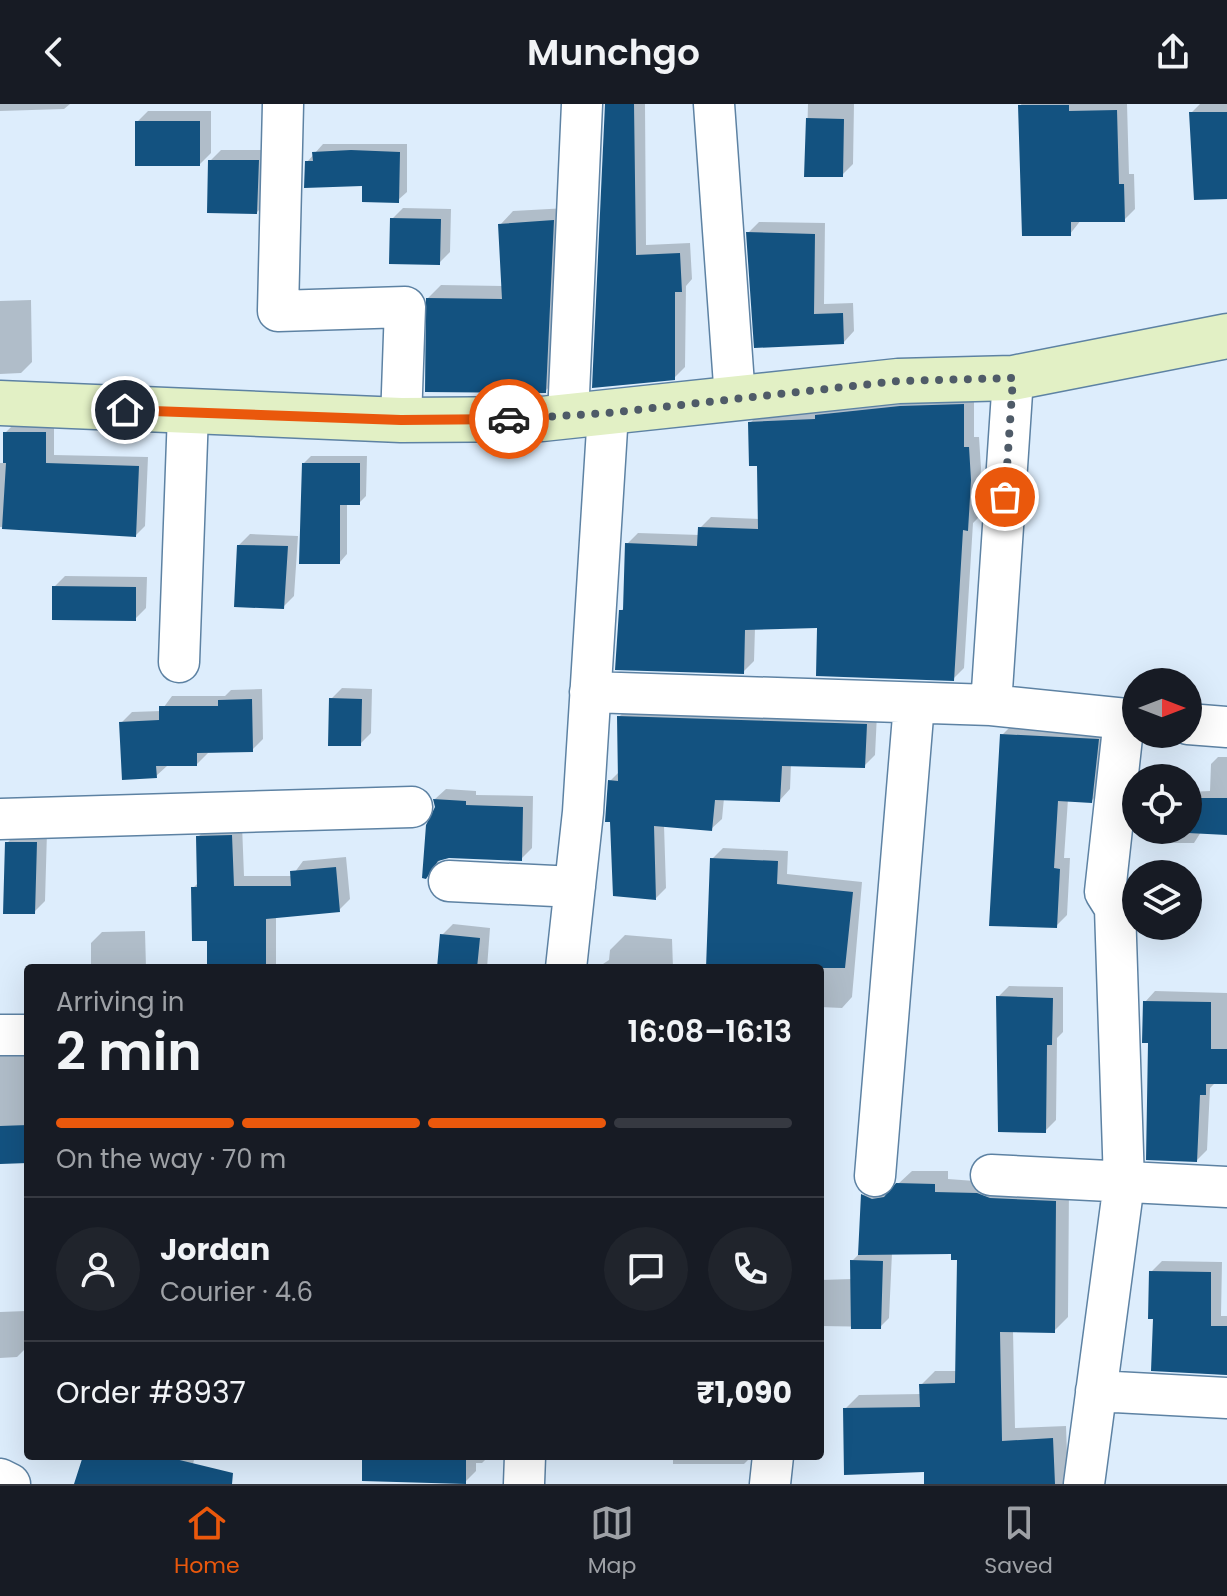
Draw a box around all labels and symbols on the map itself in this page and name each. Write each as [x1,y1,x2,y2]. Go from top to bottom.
pin [91,376,159,444]
courier [469,379,549,459]
pin [971,463,1039,531]
north arrow [1122,668,1202,748]

